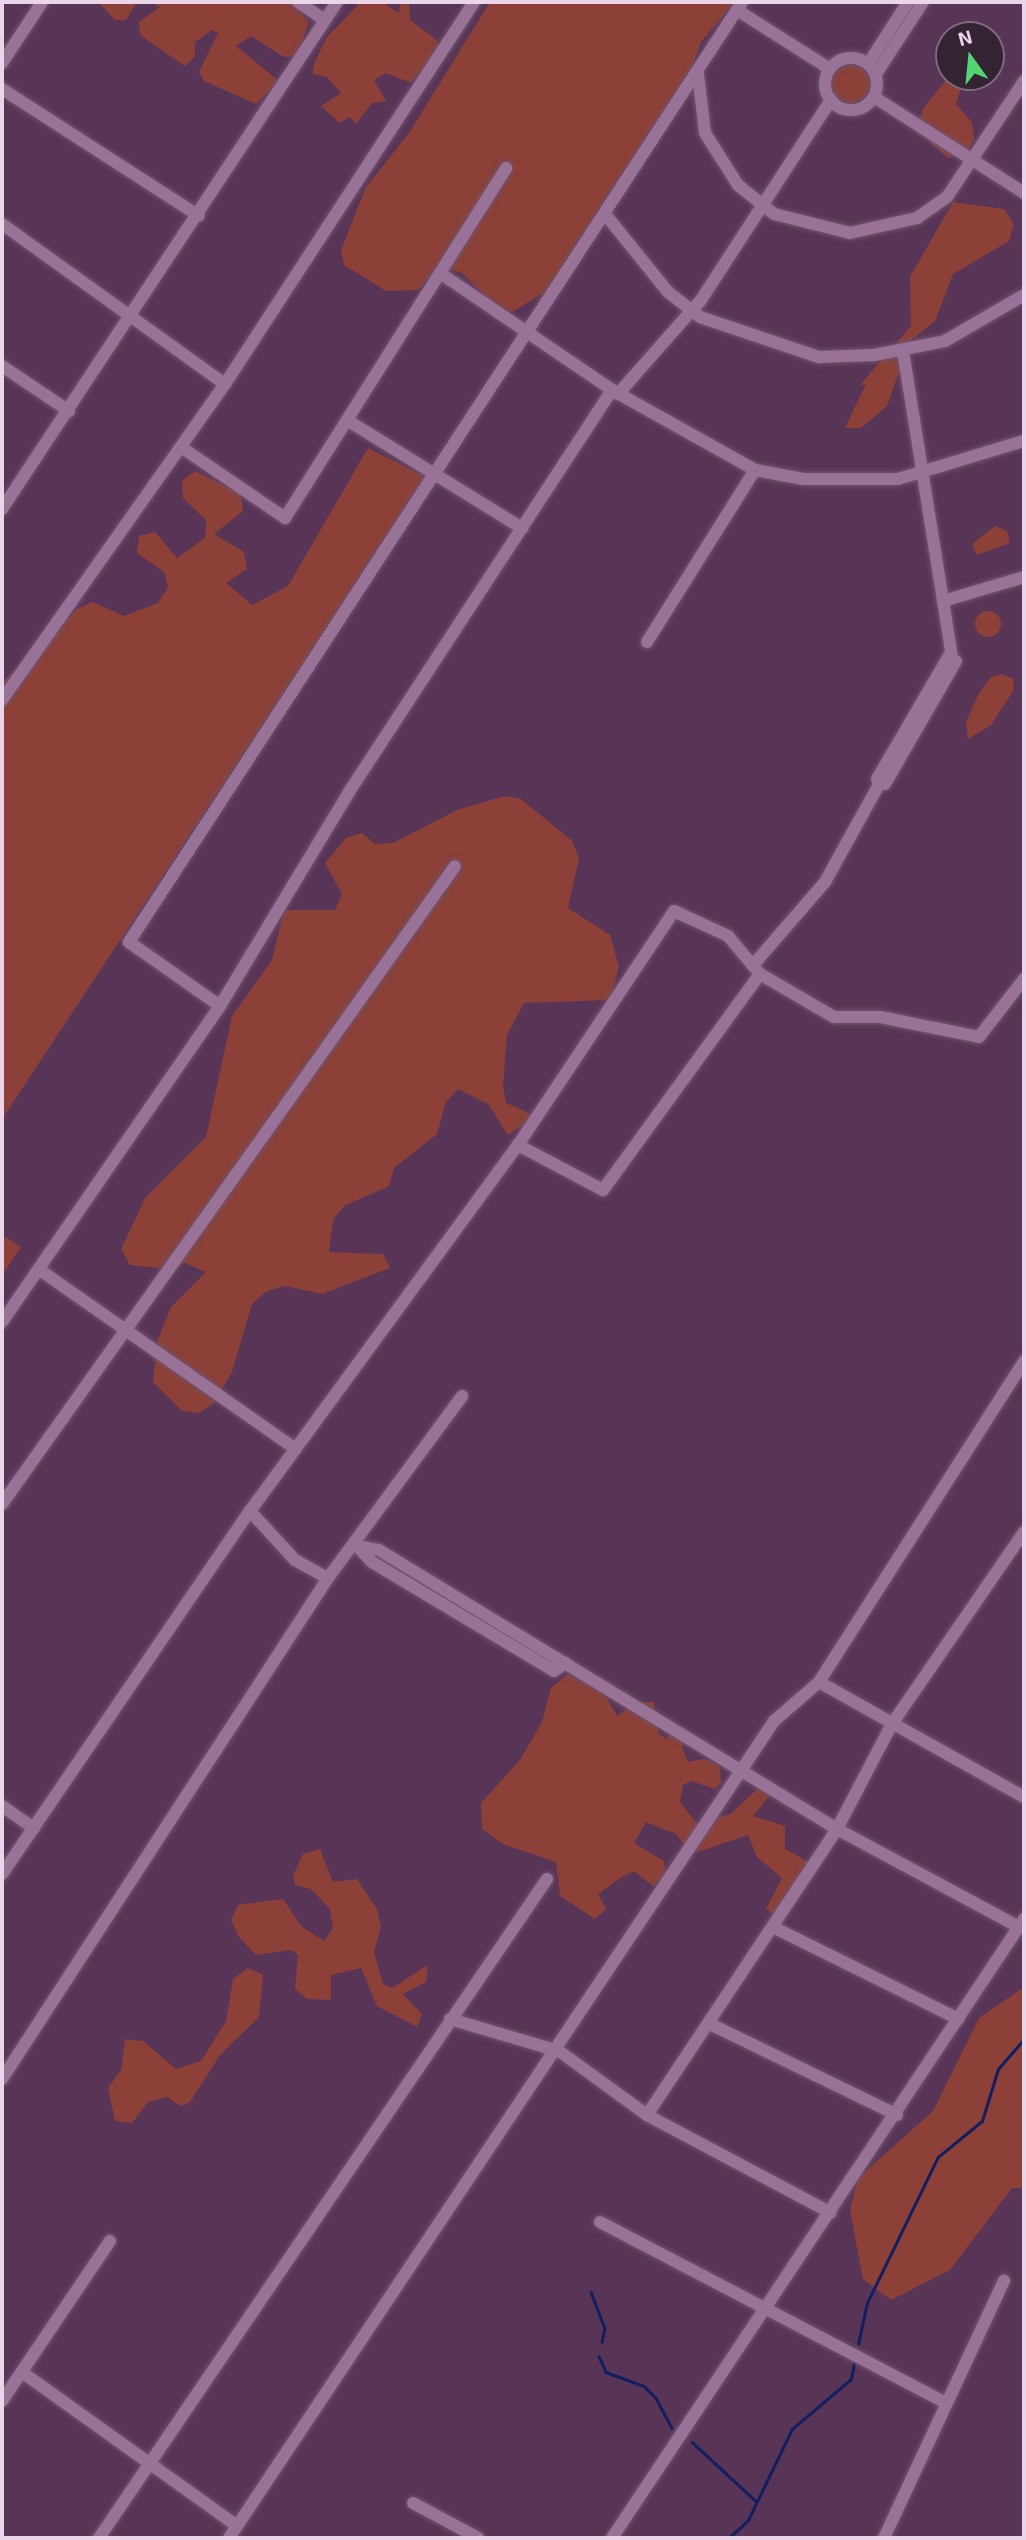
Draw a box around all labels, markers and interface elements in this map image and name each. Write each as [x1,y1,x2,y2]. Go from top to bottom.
north arrow [935,21,1005,91]
text: N [955,24,975,50]

